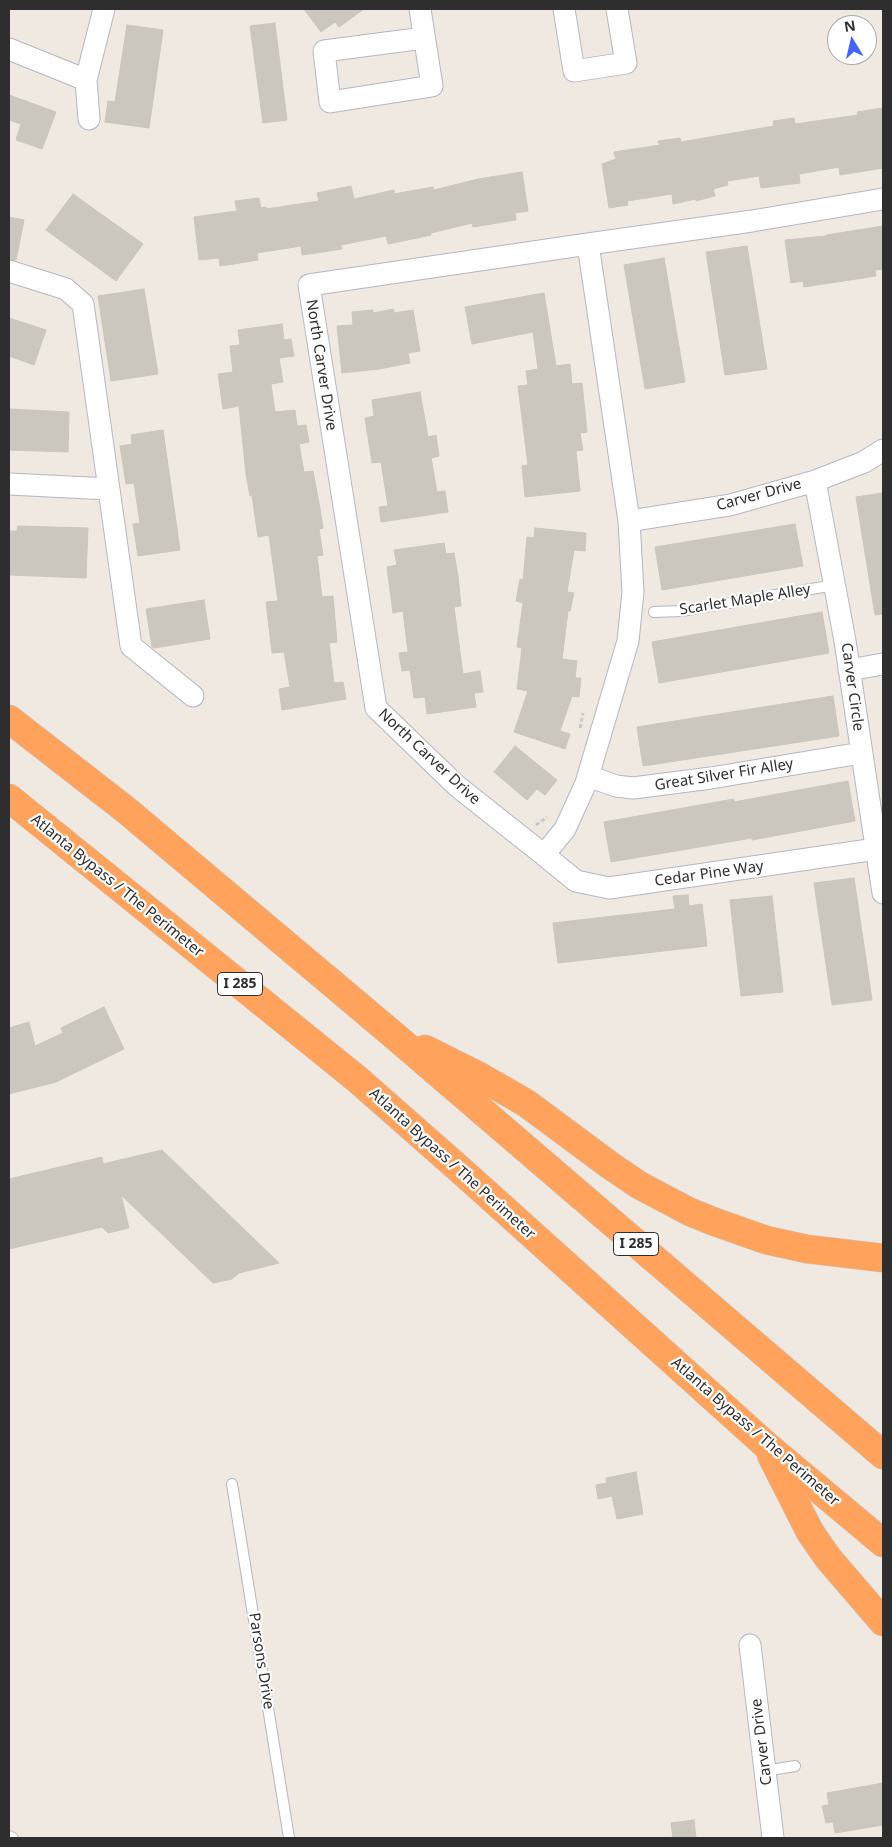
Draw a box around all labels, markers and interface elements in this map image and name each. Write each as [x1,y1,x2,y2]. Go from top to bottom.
north arrow [827,15,877,65]
text: N [843,15,857,36]
street label: North Carver Drive [302,298,340,432]
street label: Carver Drive [714,475,804,515]
street label: Scarlet Maple Alley [678,581,812,619]
street label: Carver Circle [837,642,867,732]
street label: North Carver Drive [374,705,484,809]
street label: Great Silver Fir Alley [653,755,795,795]
street label: Atlanta Bypass / The Perimeter [27,811,207,961]
street label: Cedar Pine Way [653,857,765,891]
road number: I 285 [218,972,262,996]
street label: Atlanta Bypass / The Perimeter [365,1085,539,1243]
road number: I 285 [614,1232,658,1256]
street label: Atlanta Bypass / The Perimeter [667,1354,843,1510]
street label: Parsons Drive [244,1611,278,1711]
street label: Carver Drive [748,1698,776,1786]

